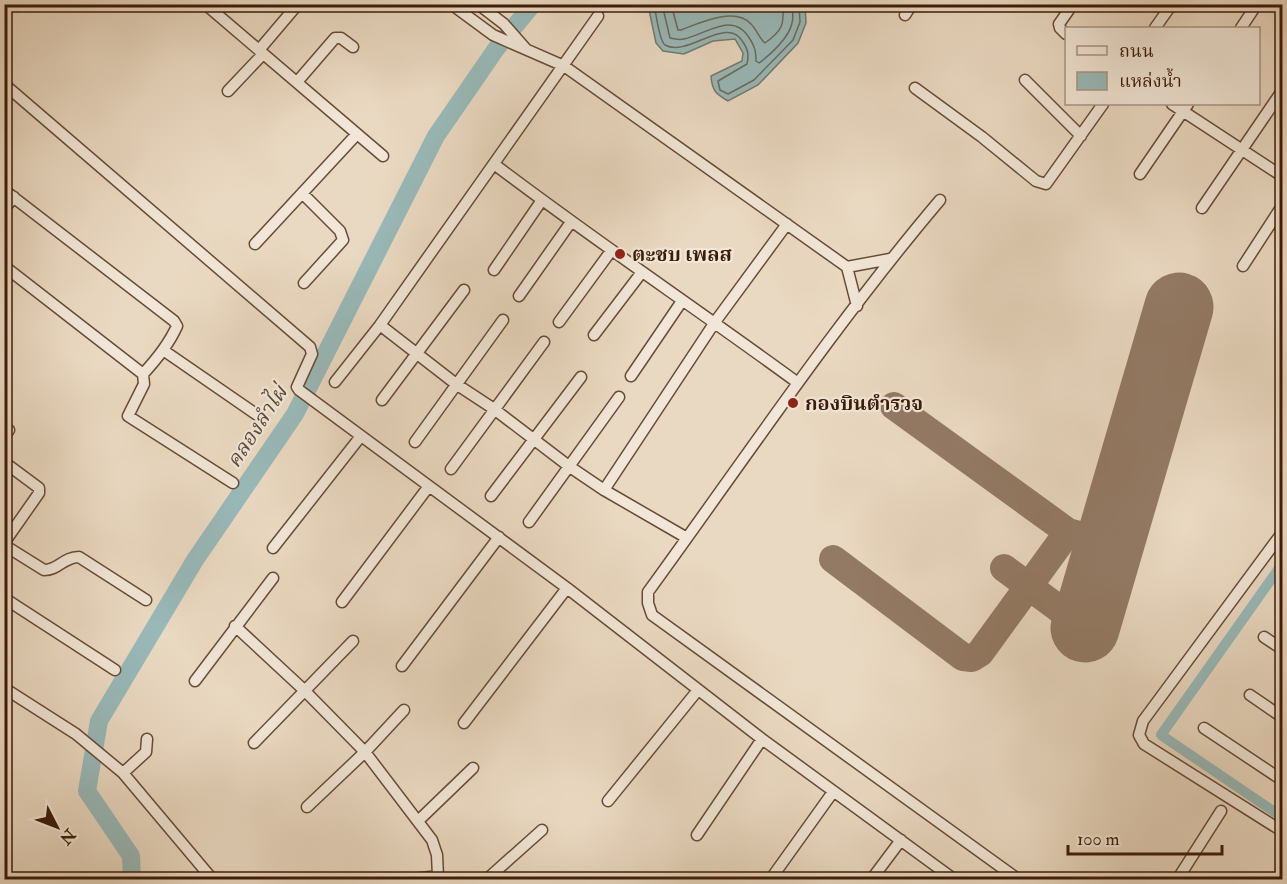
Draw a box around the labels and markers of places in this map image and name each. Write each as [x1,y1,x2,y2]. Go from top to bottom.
place label: ตะชบ เพลส [632,242,732,267]
marker: ตะชบ เพลส [613,247,627,261]
place label: กองบินตำรวจ [805,391,923,416]
marker: กองบินตำรวจ [786,396,800,410]

